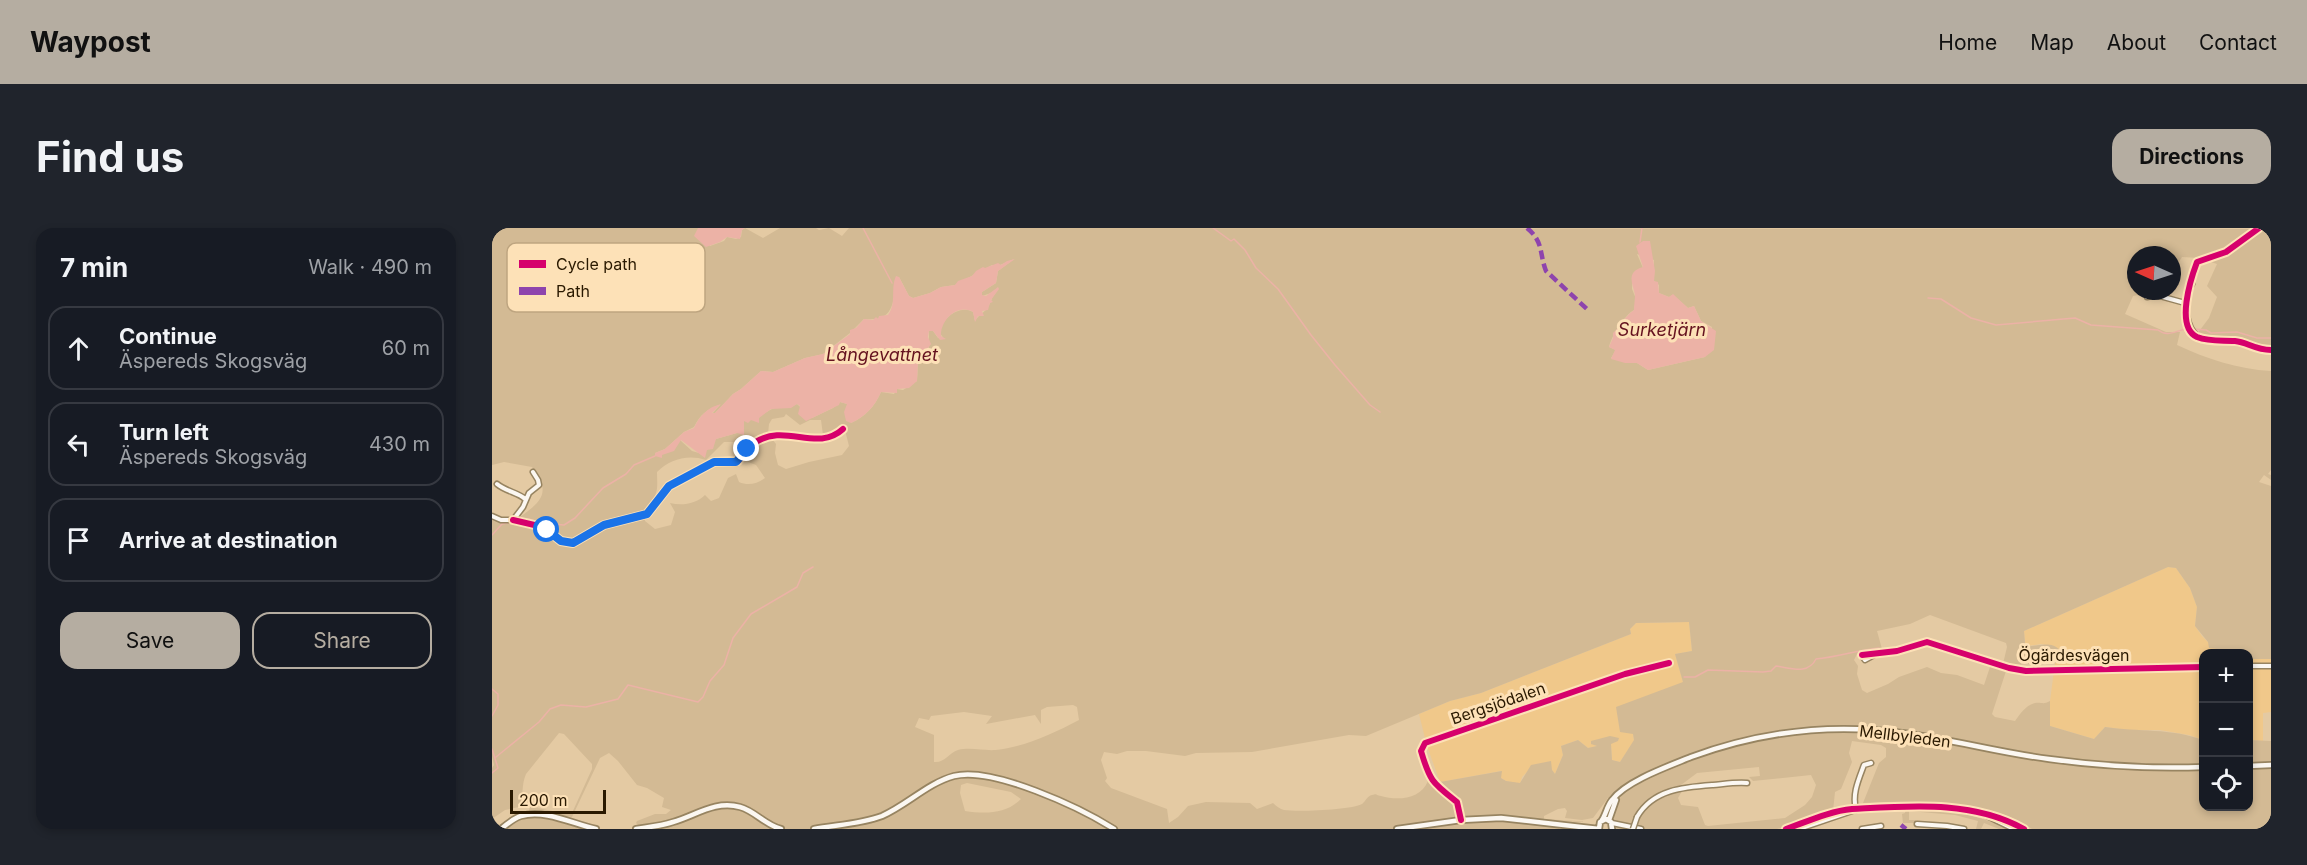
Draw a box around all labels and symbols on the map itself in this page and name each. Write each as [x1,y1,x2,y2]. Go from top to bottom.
legend [507,243,705,312]
north arrow [2127,246,2181,300]
text: Cycle path [556,254,637,274]
text: Path [556,281,590,301]
water label: Surketjärn [1618,319,1706,340]
water label: Långevattnet [826,344,939,365]
route end [733,435,759,461]
route start [533,516,559,542]
street label: Ögärdesvägen [2019,645,2129,665]
street label: Bergsjödalen [1448,677,1548,729]
street label: Mellbyleden [1858,720,1952,752]
scale bar [510,787,606,814]

